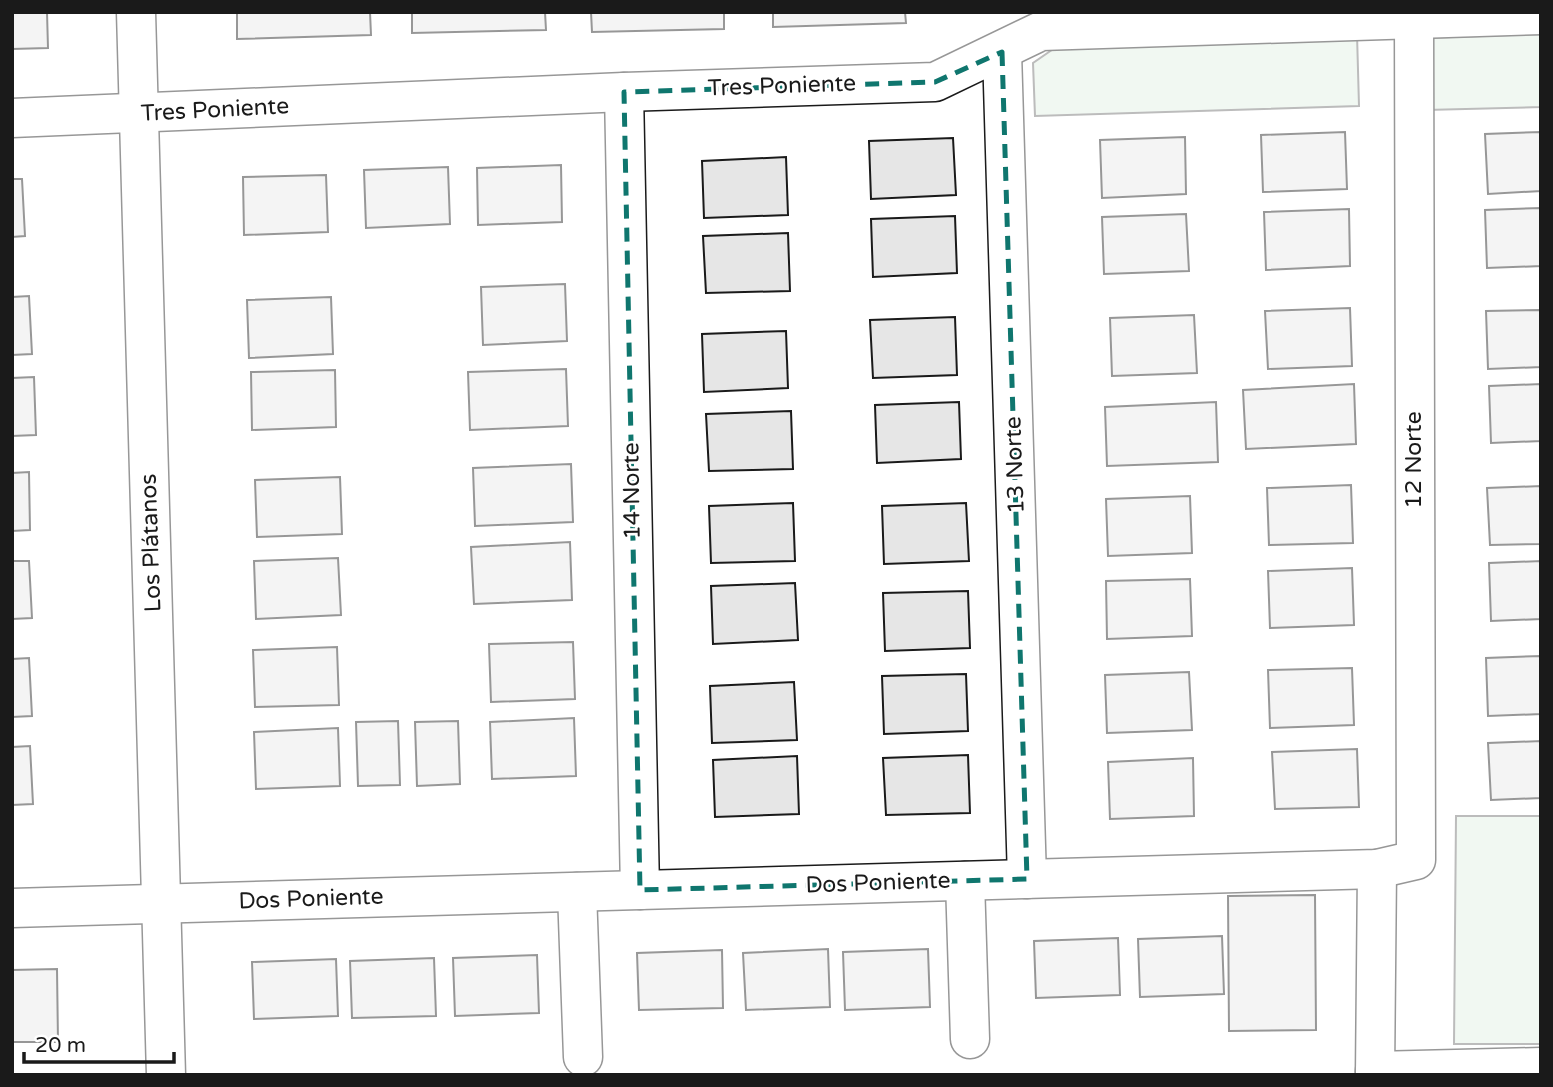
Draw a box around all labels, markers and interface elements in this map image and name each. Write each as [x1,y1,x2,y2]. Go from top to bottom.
street label: Tres Poniente [707,69,857,103]
street label: Tres Poniente [140,92,290,128]
street label: 12 Norte [1400,411,1428,509]
street label: 13 Norte [999,416,1031,514]
street label: 14 Norte [617,442,647,540]
street label: Los Plátanos [135,473,167,613]
street label: Dos Poniente [805,866,951,900]
street label: Dos Poniente [238,882,384,916]
scale bar [24,1020,175,1064]
text: 20 m [35,1033,86,1058]

